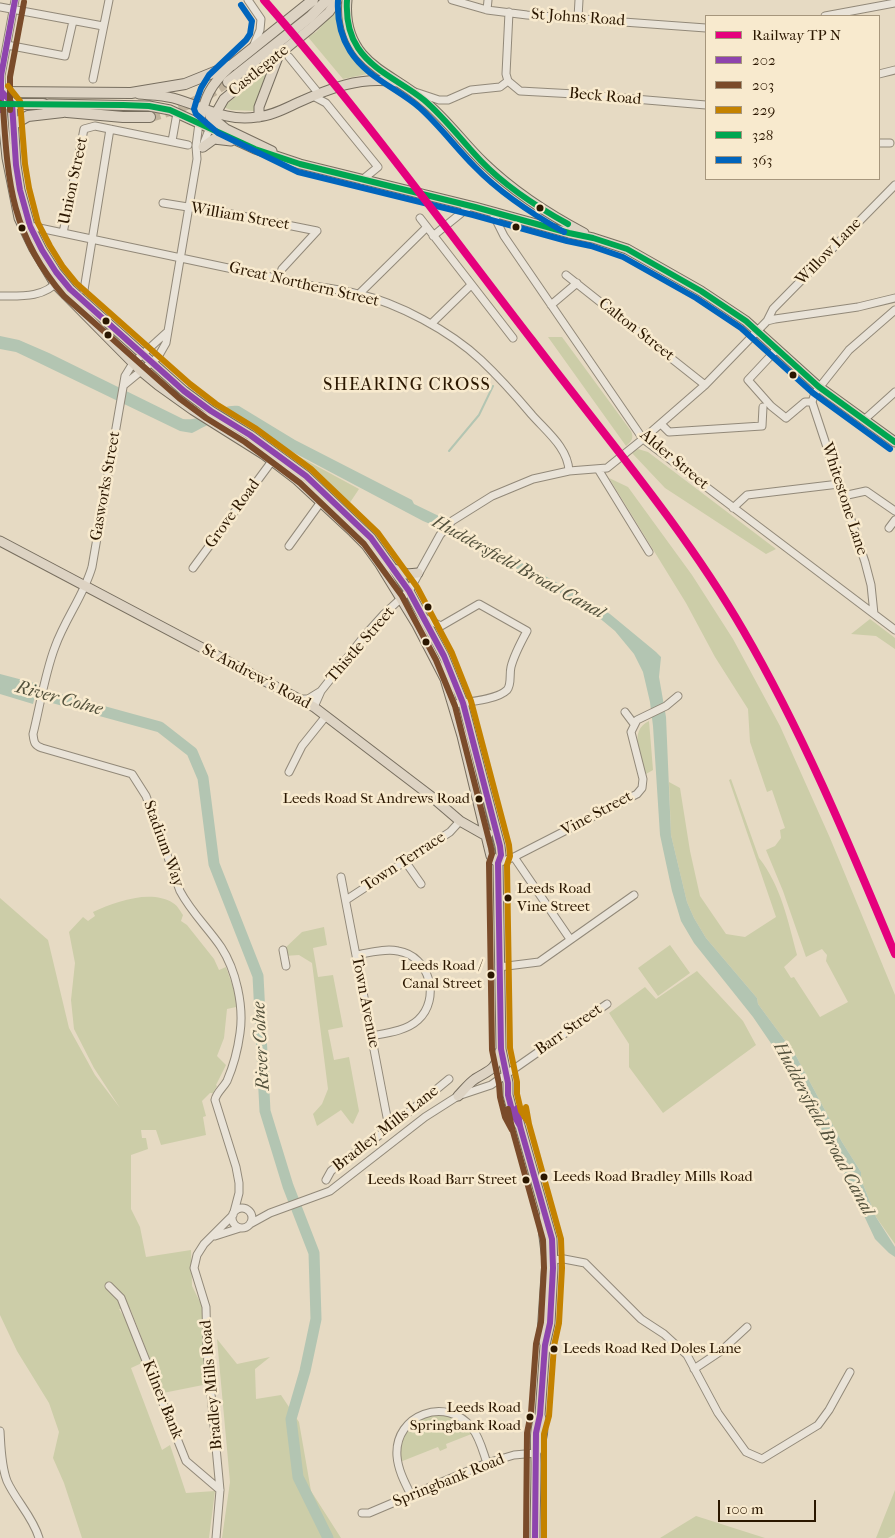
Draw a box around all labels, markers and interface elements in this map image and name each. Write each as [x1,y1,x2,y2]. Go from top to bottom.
street label: St Johns Road [530,5,626,31]
legend [705,15,880,180]
text: Railway TP N [752,26,841,44]
street label: Castlegate [225,41,293,101]
text: 202 [752,51,776,69]
text: 203 [752,76,774,94]
street label: Beck Road [568,84,642,110]
text: 229 [752,101,775,119]
text: 328 [752,126,773,144]
street label: Union Street [55,135,93,227]
text: 363 [752,151,772,169]
street label: William Street [189,199,291,235]
unlabelled marker [535,203,545,213]
street label: Willow Lane [792,214,866,290]
unlabelled marker [511,222,521,232]
unlabelled marker [17,223,27,233]
street label: Great Northern Street [227,258,381,312]
street label: Calton Street [594,294,678,366]
unlabelled marker [101,316,111,326]
unlabelled marker [103,330,113,340]
unlabelled marker [788,370,798,380]
district label: SHEARING CROSS [321,375,493,397]
street label: Alder Street [636,426,712,494]
street label: Gasworks Street [87,430,125,542]
street label: Whitestone Lane [817,440,871,558]
street label: Grove Road [202,476,264,552]
water label: Huddersfield Broad Canal [428,512,608,624]
unlabelled marker [423,602,433,612]
street label: Thistle Street [323,603,399,687]
unlabelled marker [421,637,431,647]
street label: St Andrew's Road [198,640,314,714]
water label: River Colne [13,677,105,721]
street label: Vine Street [558,787,636,841]
place label: Leeds Road St Andrews Road [283,790,470,808]
marker: Leeds Road St Andrews Road [474,794,484,804]
street label: Stadium Way [138,798,188,890]
street label: Town Terrace [359,828,449,896]
place label: Leeds Road Vine Street [517,880,591,915]
marker: Leeds Road Vine Street [503,893,513,903]
street label: Town Avenue [347,954,383,1050]
place label: Leeds Road / Canal Street [401,957,482,992]
marker: Leeds Road / Canal Street [486,970,496,980]
street label: Barr Street [532,1000,606,1060]
water label: River Colne [249,1001,275,1091]
water label: Huddersfield Broad Canal [768,1039,878,1219]
street label: Bradley Mills Lane [329,1082,443,1176]
place label: Leeds Road Bradley Mills Road [553,1168,753,1186]
place label: Leeds Road Barr Street [367,1171,517,1189]
marker: Leeds Road Bradley Mills Road [539,1172,549,1182]
marker: Leeds Road Barr Street [521,1175,531,1185]
street label: Bradley Mills Road [197,1319,227,1451]
place label: Leeds Road Red Doles Lane [563,1340,741,1358]
marker: Leeds Road Red Doles Lane [549,1344,559,1354]
street label: Kilner Bank [137,1358,187,1442]
place label: Leeds Road Springbank Road [410,1399,521,1434]
marker: Leeds Road Springbank Road [525,1412,535,1422]
street label: Springbank Road [390,1450,508,1512]
scale bar [720,1490,818,1522]
text: 100 m [726,1500,764,1518]

